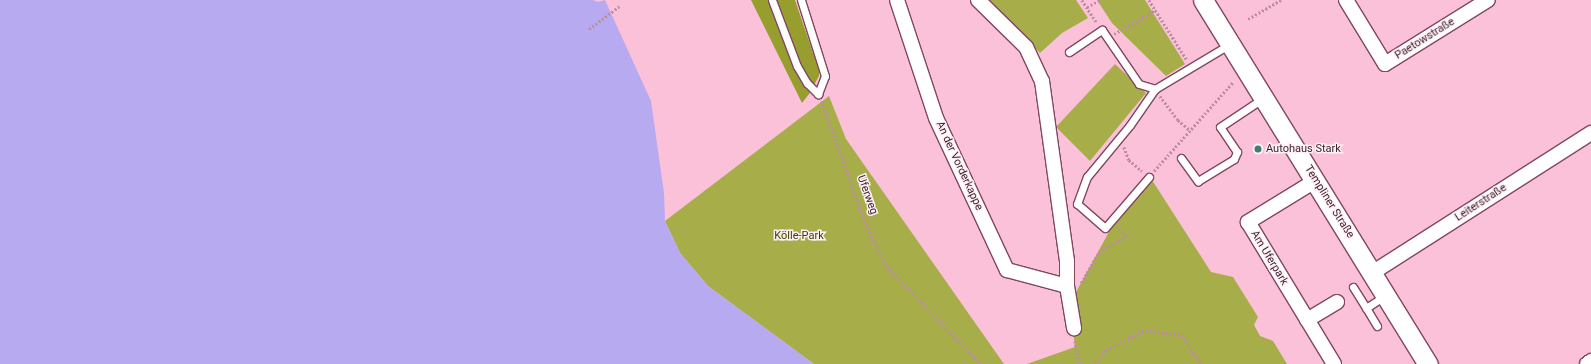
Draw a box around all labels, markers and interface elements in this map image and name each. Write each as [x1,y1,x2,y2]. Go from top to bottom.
street label: Paetowstraße [1393,15,1457,63]
street label: An der Vorderkappe [933,119,985,213]
place label: Autohaus Stark [1266,142,1341,156]
marker: Autohaus Stark [1253,144,1263,154]
street label: Templiner Straße [1301,163,1357,241]
street label: Uferweg [854,174,880,216]
street label: Leiterstraße [1453,181,1509,225]
street label: Am Uferpark [1248,228,1290,288]
park label: Kölle-Park [774,229,824,243]

